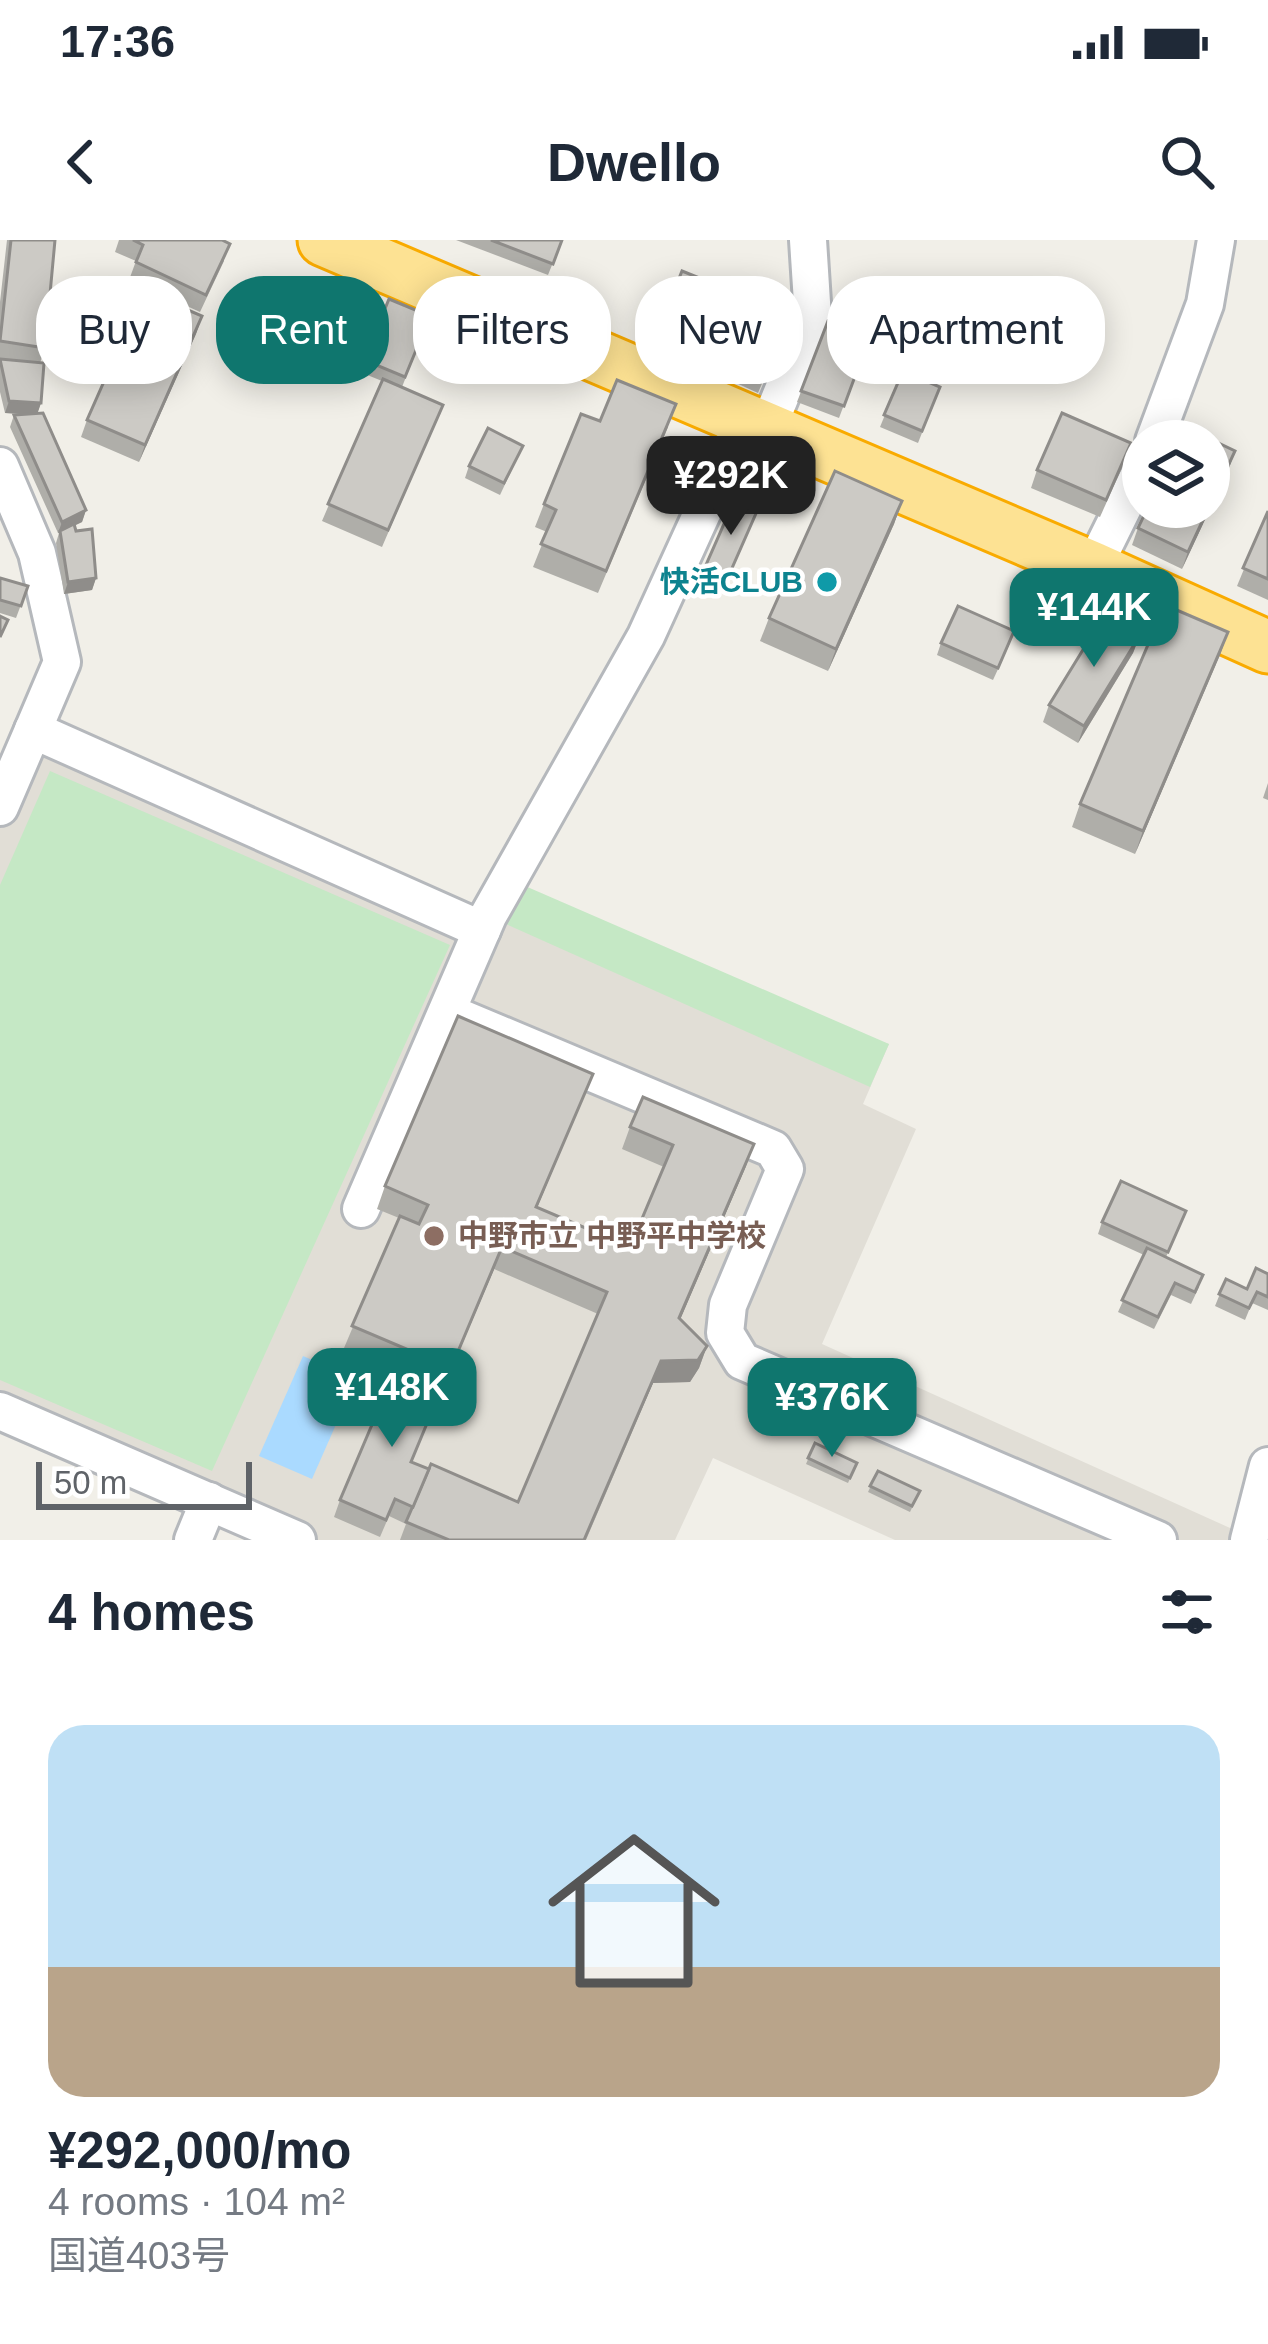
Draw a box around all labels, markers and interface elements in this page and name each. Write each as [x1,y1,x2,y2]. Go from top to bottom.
text: 17:36 [60,16,175,67]
icon: back [48,129,114,195]
icon: search [1154,129,1220,195]
text: Dwello [547,132,721,192]
chip: Buy [36,276,192,384]
chip: Rent [216,276,389,384]
chip: Filters [413,276,611,384]
chip: New [635,276,803,384]
chip: Apartment [827,276,1105,384]
map controls [1122,420,1230,528]
button: layers [1122,420,1230,528]
pin: ¥292K [647,436,815,538]
text: ¥292K [674,453,788,496]
place label: 快活CLUB [660,565,803,598]
pin: ¥144K [1010,568,1178,670]
marker: 快活CLUB [814,569,840,595]
text: ¥144K [1037,585,1151,628]
place label: 中野市立 中野平中学校 [458,1219,766,1252]
marker: 中野市立 中野平中学校 [421,1223,447,1249]
pin: ¥148K [308,1348,476,1450]
pin: ¥376K [748,1358,916,1460]
text: ¥148K [335,1365,449,1408]
text: ¥376K [775,1375,889,1418]
scale bar [36,1456,252,1509]
text: 50 m [54,1464,127,1501]
icon: filters [1154,1579,1220,1645]
text: 4 homes [48,1584,255,1641]
icon: home [526,1803,742,2019]
text: ¥292,000/mo [48,2122,351,2179]
text: 4 rooms · 104 m² [48,2180,345,2223]
text: 国道403号 [48,2234,230,2277]

